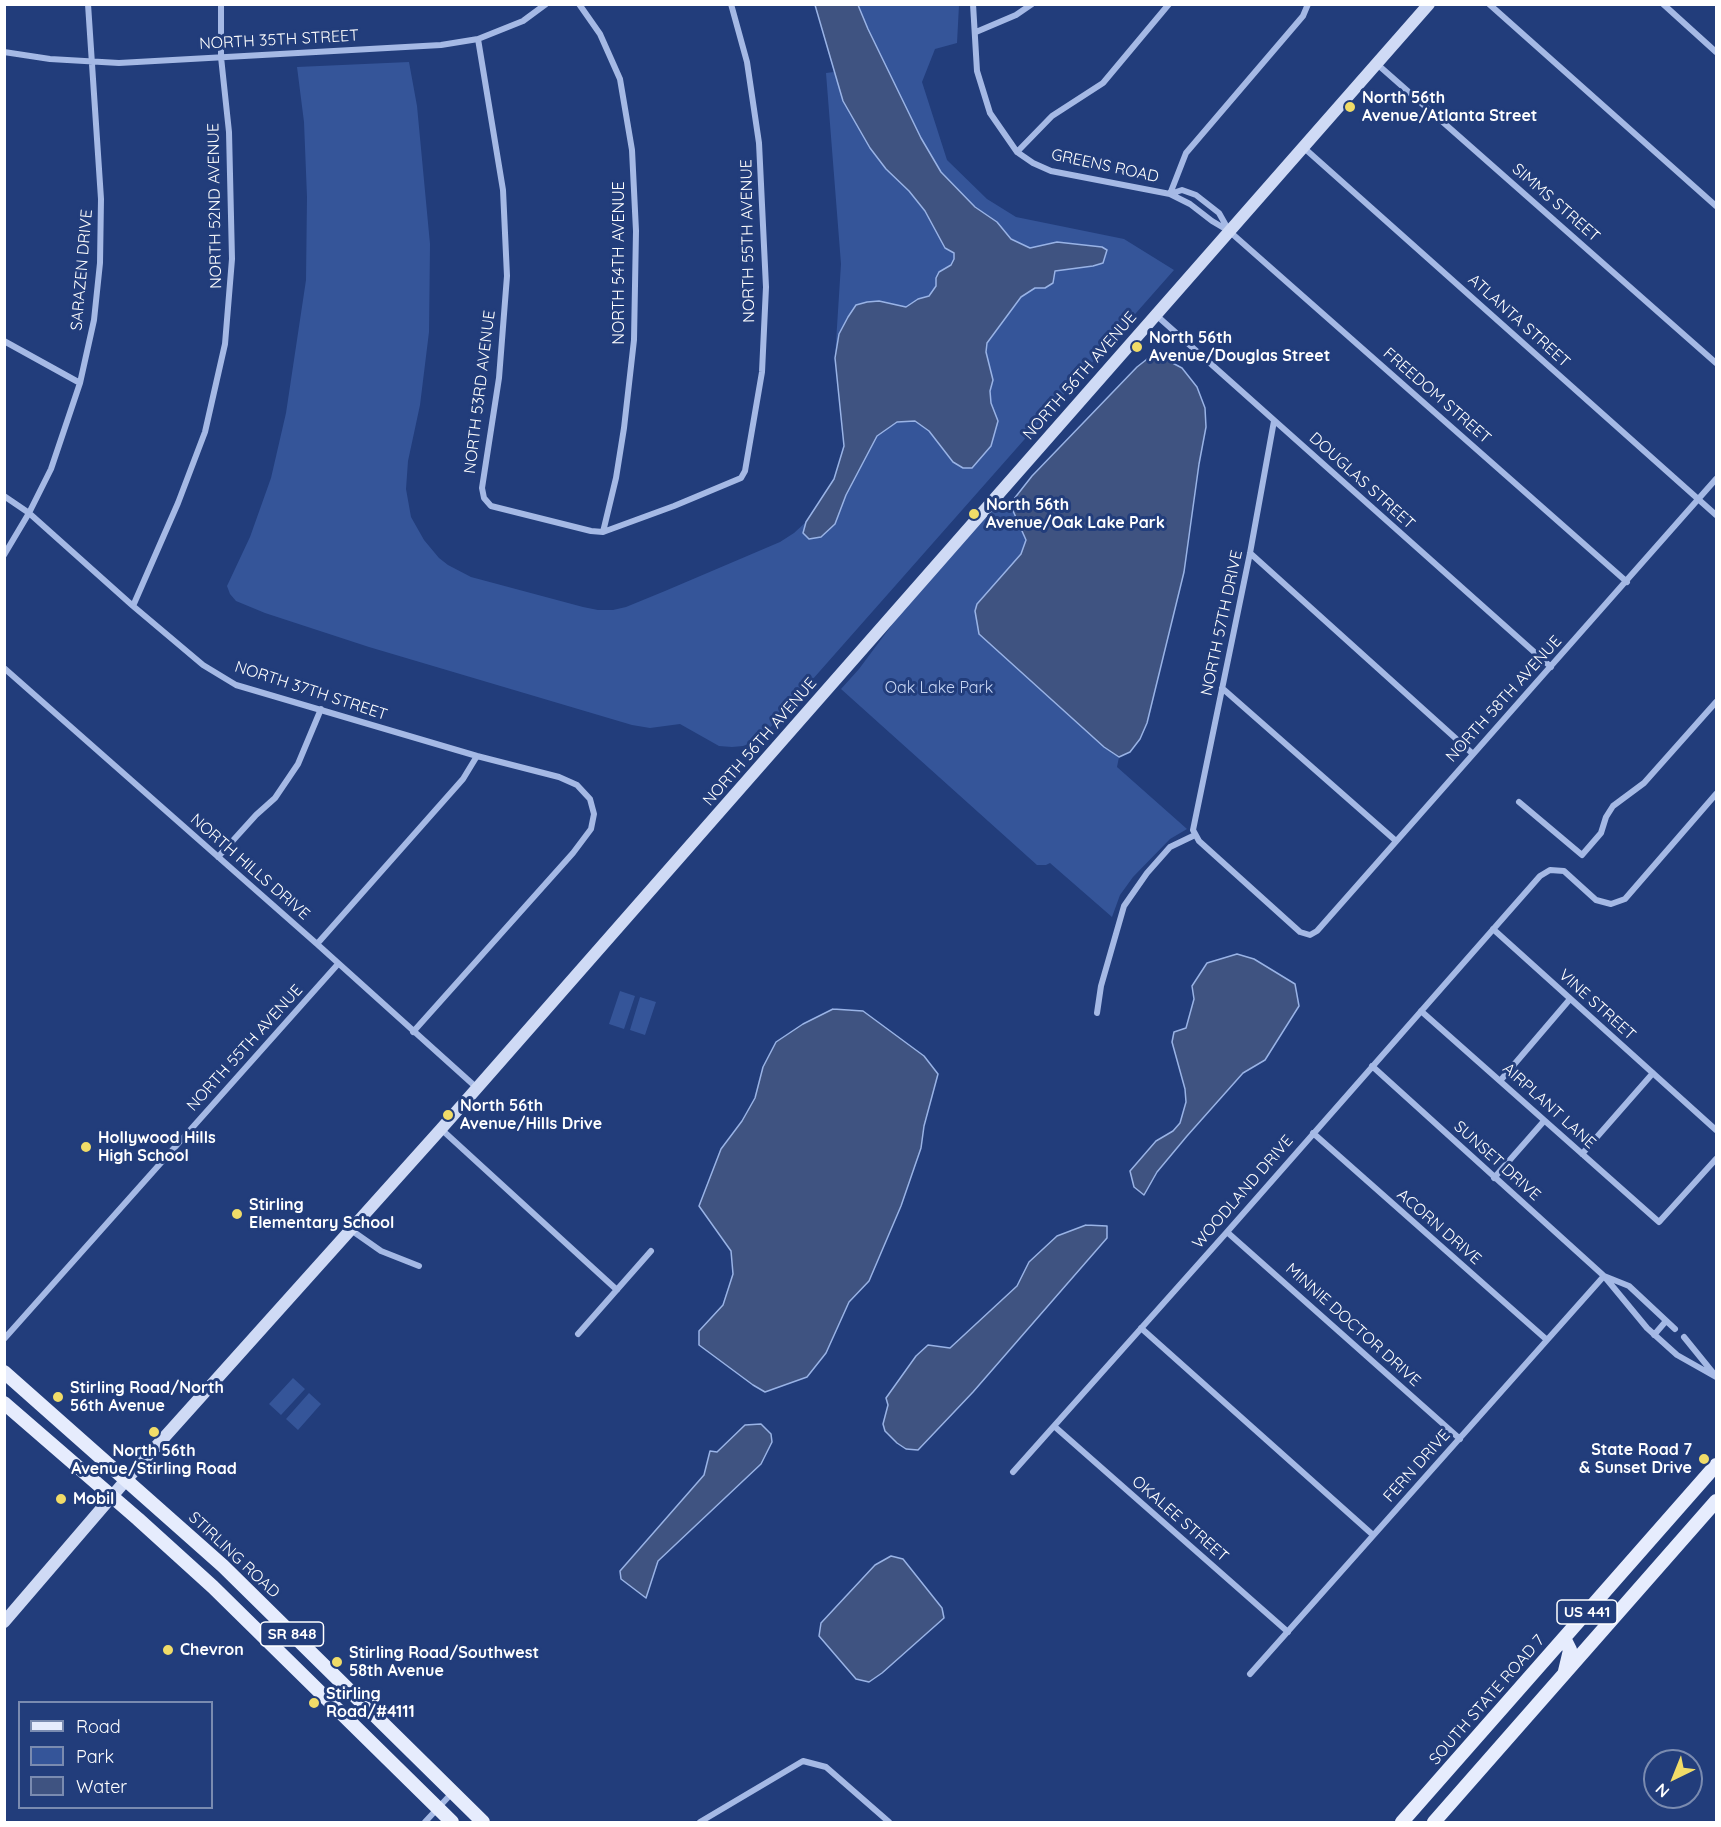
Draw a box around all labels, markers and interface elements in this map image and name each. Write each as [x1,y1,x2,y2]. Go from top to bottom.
street label: NORTH 35TH STREET [199,26,359,54]
place label: North 56th Avenue/Atlanta Street [1362,88,1537,126]
marker: North 56th Avenue/Atlanta Street [1343,100,1357,114]
street label: NORTH 52ND AVENUE [204,123,226,289]
street label: GREENS ROAD [1049,145,1161,187]
street label: NORTH 55TH AVENUE [737,159,759,323]
street label: SIMMS STREET [1508,160,1604,246]
street label: NORTH 54TH AVENUE [609,181,629,345]
street label: SARAZEN DRIVE [67,209,97,331]
street label: ATLANTA STREET [1464,270,1574,372]
street label: NORTH 56TH AVENUE [1019,308,1141,444]
street label: NORTH 53RD AVENUE [460,309,500,475]
place label: North 56th Avenue/Douglas Street [1149,328,1330,366]
marker: North 56th Avenue/Douglas Street [1130,340,1144,354]
street label: FREEDOM STREET [1379,344,1495,448]
street label: DOUGLAS STREET [1305,428,1419,534]
place label: North 56th Avenue/Oak Lake Park [986,495,1165,533]
marker: North 56th Avenue/Oak Lake Park [967,507,981,521]
street label: NORTH 57TH DRIVE [1197,548,1247,698]
street label: NORTH 58TH AVENUE [1442,632,1566,766]
street label: NORTH 37TH STREET [232,657,390,725]
street label: NORTH 56TH AVENUE [699,674,821,810]
park label: Oak Lake Park [885,678,993,698]
street label: NORTH HILLS DRIVE [186,810,314,924]
street label: VINE STREET [1555,965,1639,1045]
street label: NORTH 55TH AVENUE [183,981,307,1115]
street label: AIRPLANT LANE [1498,1059,1600,1153]
place label: North 56th Avenue/Hills Drive [460,1096,602,1134]
marker: North 56th Avenue/Hills Drive [441,1108,455,1122]
street label: SUNSET DRIVE [1450,1117,1544,1205]
place label: Hollywood Hills High School [98,1128,216,1166]
street label: WOODLAND DRIVE [1189,1131,1297,1253]
marker: Hollywood Hills High School [79,1140,93,1154]
street label: ACORN DRIVE [1393,1185,1485,1269]
place label: Stirling Elementary School [249,1195,394,1233]
marker: Stirling Elementary School [230,1207,244,1221]
street label: MINNIE DOCTOR DRIVE [1282,1259,1424,1391]
place label: Stirling Road/North 56th Avenue [70,1378,224,1416]
marker: Stirling Road/North 56th Avenue [51,1390,65,1404]
marker: North 56th Avenue/Stirling Road [147,1425,161,1439]
street label: FERN DRIVE [1379,1426,1455,1506]
place label: State Road 7 & Sunset Drive [1579,1440,1692,1478]
place label: North 56th Avenue/Stirling Road [71,1441,237,1479]
marker: State Road 7 & Sunset Drive [1697,1452,1711,1466]
street label: OKALEE STREET [1128,1472,1232,1566]
place label: Mobil [73,1489,114,1509]
marker: Mobil [54,1492,68,1506]
street label: STIRLING ROAD [184,1508,284,1602]
road number: US 441 [1557,1600,1617,1624]
road number: SR 848 [260,1622,324,1646]
street label: SOUTH STATE ROAD 7 [1425,1631,1549,1769]
place label: Chevron [180,1640,244,1660]
marker: Chevron [161,1643,175,1657]
place label: Stirling Road/Southwest 58th Avenue [349,1643,539,1681]
marker: Stirling Road/Southwest 58th Avenue [330,1655,344,1669]
place label: Stirling Road/#4111 [326,1684,415,1722]
marker: Stirling Road/#4111 [307,1696,321,1710]
legend [18,1701,213,1809]
text: Road [76,1715,121,1738]
text: Park [76,1745,114,1768]
north arrow [1643,1749,1703,1809]
text: Water [76,1775,127,1798]
text: N [1651,1779,1673,1802]

